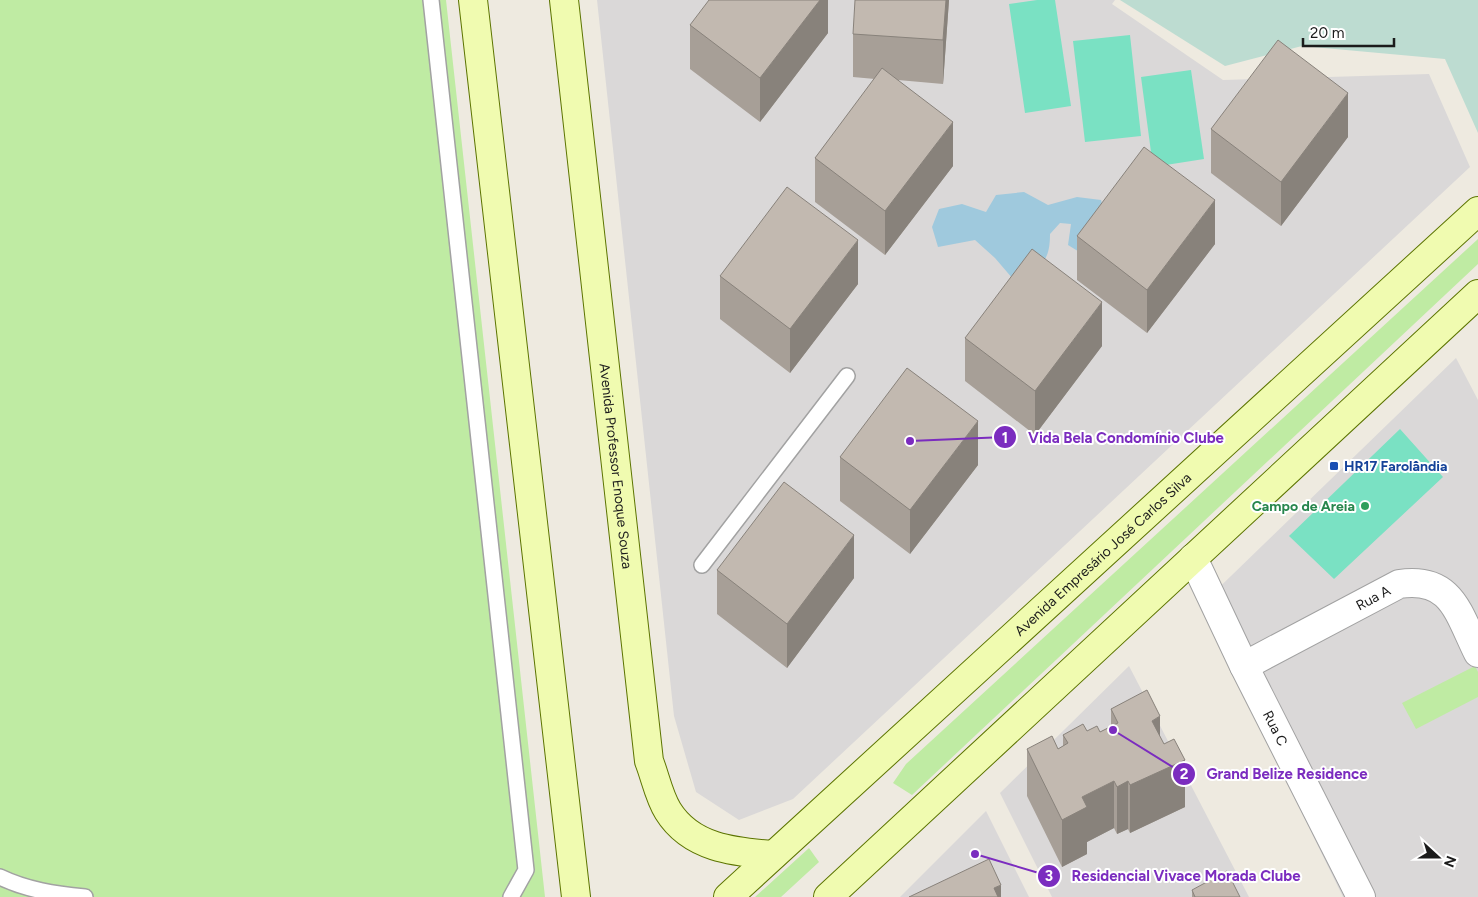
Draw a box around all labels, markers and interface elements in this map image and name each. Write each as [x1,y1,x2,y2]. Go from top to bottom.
scale bar [1303,15,1394,47]
text: 20 m [1310,24,1344,42]
street label: Avenida Professor Enoque Souza [596,362,635,570]
callout: Vida Bela Condomínio Clube [993,422,1234,452]
text: 1 [1002,429,1008,447]
text: Vida Bela Condomínio Clube [1028,429,1225,447]
place label: HR17 Farolândia [1344,458,1447,475]
marker: HR17 Farolândia [1328,460,1340,472]
street label: Avenida Empresário José Carlos Silva [1011,469,1195,640]
place label: Campo de Areia [1252,498,1355,515]
marker: Campo de Areia [1359,500,1371,512]
street label: Rua A [1353,582,1394,614]
street label: Rua C [1259,708,1291,749]
callout: Grand Belize Residence [1172,759,1378,789]
text: 2 [1180,765,1189,783]
text: Grand Belize Residence [1206,765,1368,783]
north arrow [1413,832,1463,882]
text: N [1440,853,1460,870]
callout: Residencial Vivace Morada Clube [1036,861,1310,891]
text: 3 [1045,867,1053,885]
text: Residencial Vivace Morada Clube [1071,867,1301,885]

